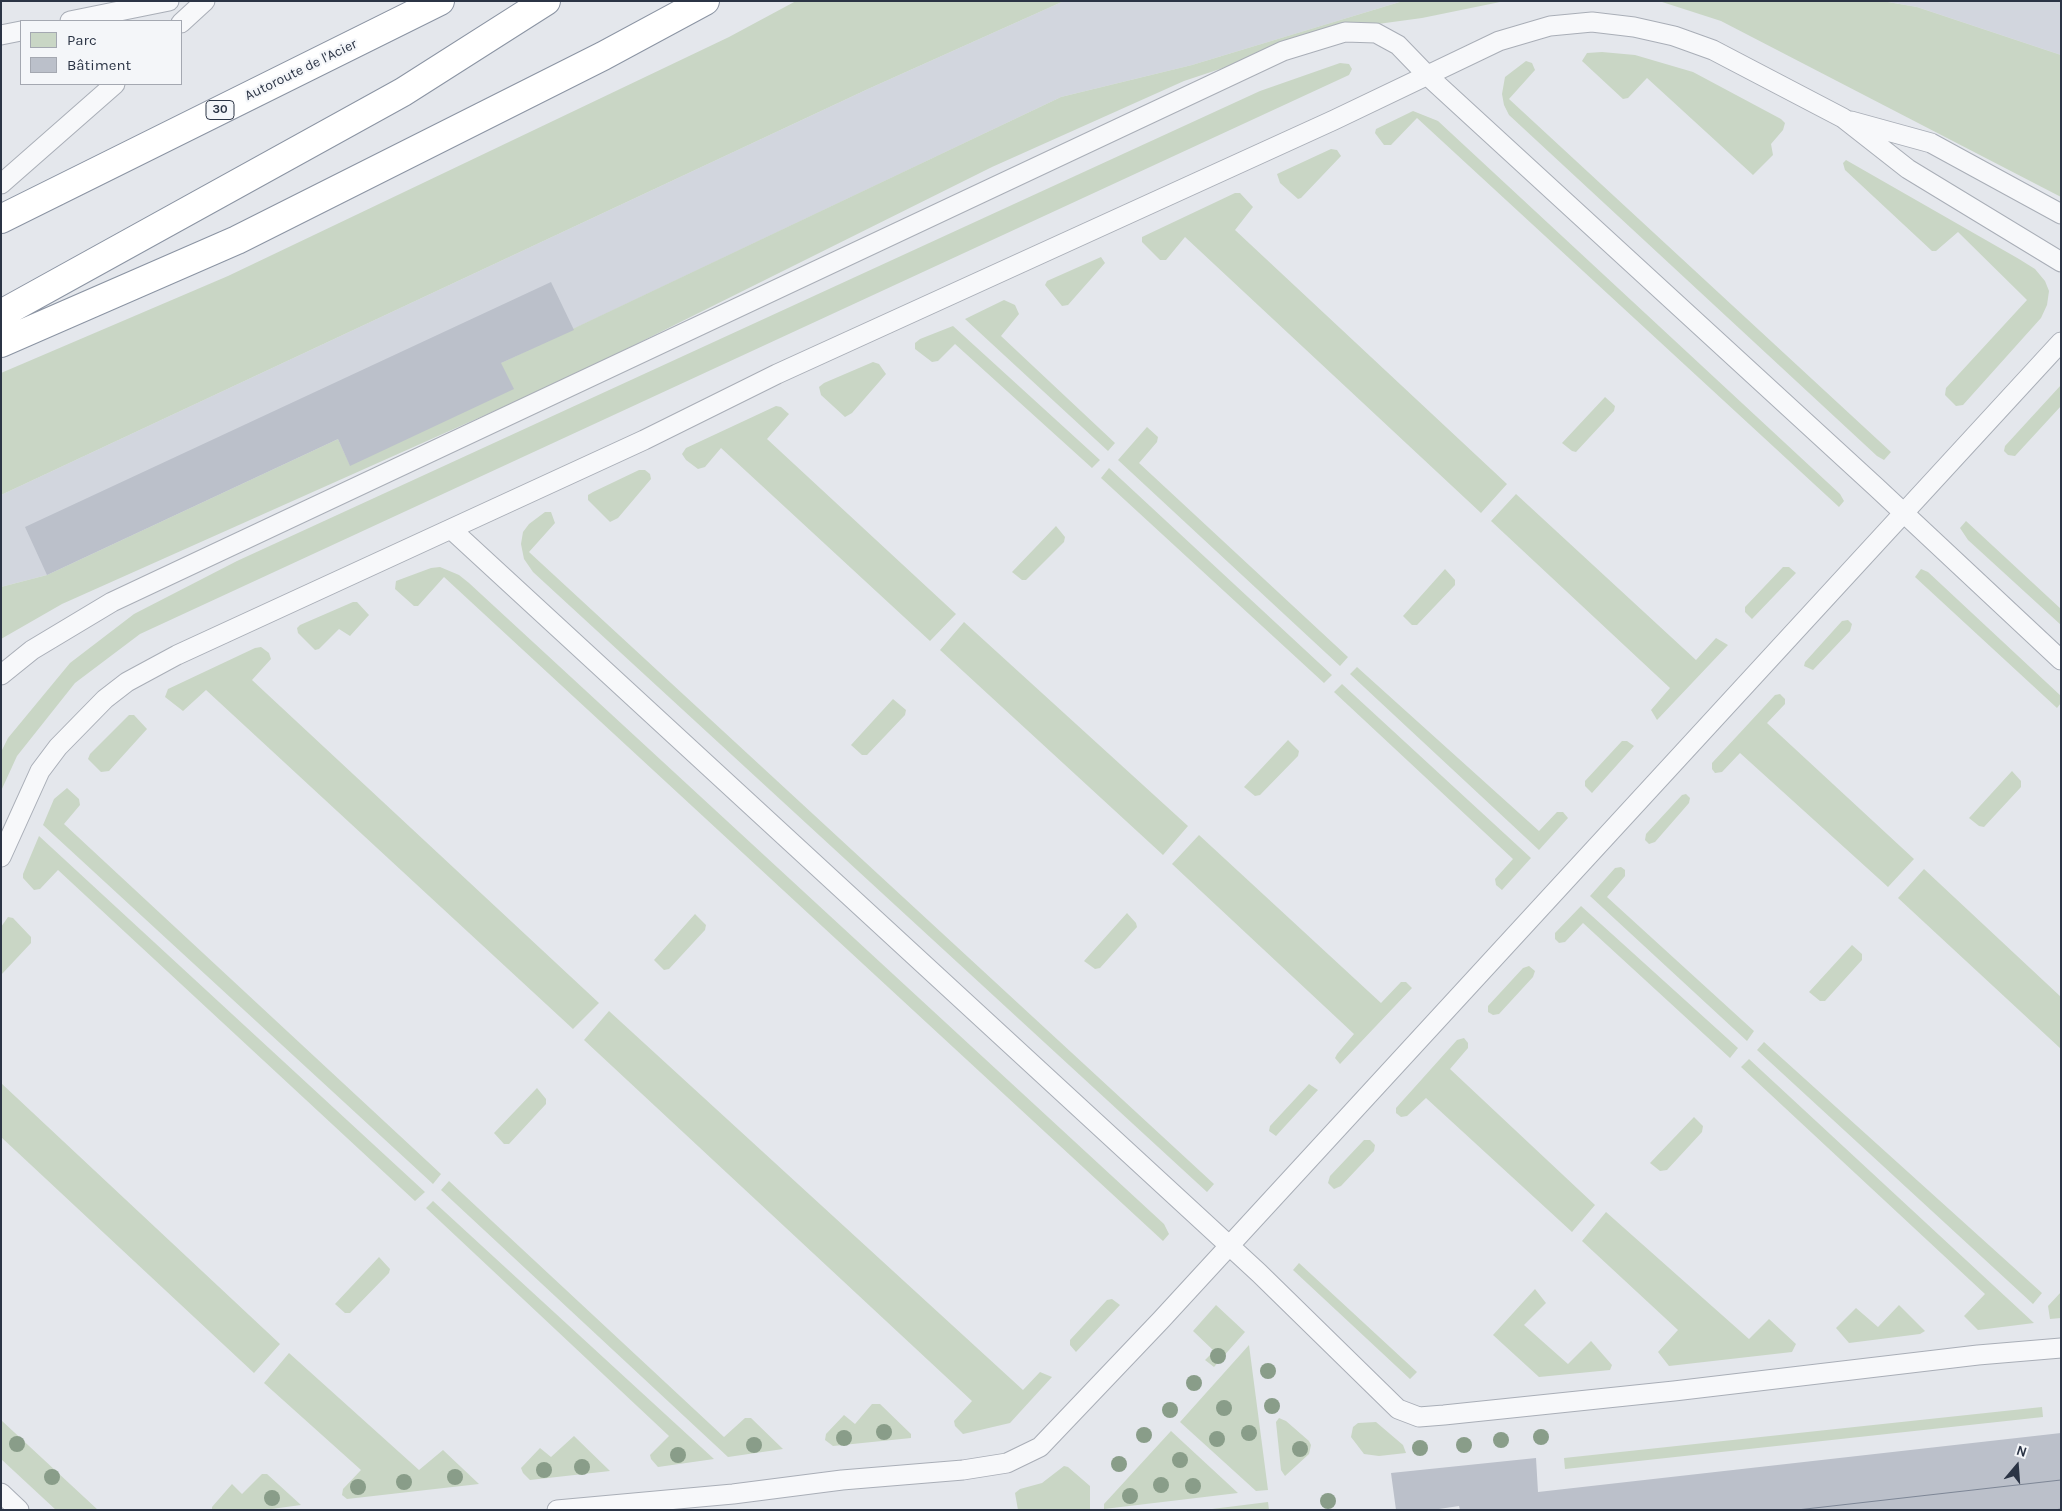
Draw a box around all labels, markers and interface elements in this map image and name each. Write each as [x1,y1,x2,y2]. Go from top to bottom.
legend [20,20,182,85]
text: Parc [67,31,97,49]
street label: Autoroute de l'Acier [242,36,360,104]
text: Bâtiment [67,56,131,74]
road number: 30 [206,100,234,120]
north arrow [1992,1441,2042,1491]
text: N [2014,1442,2029,1461]

